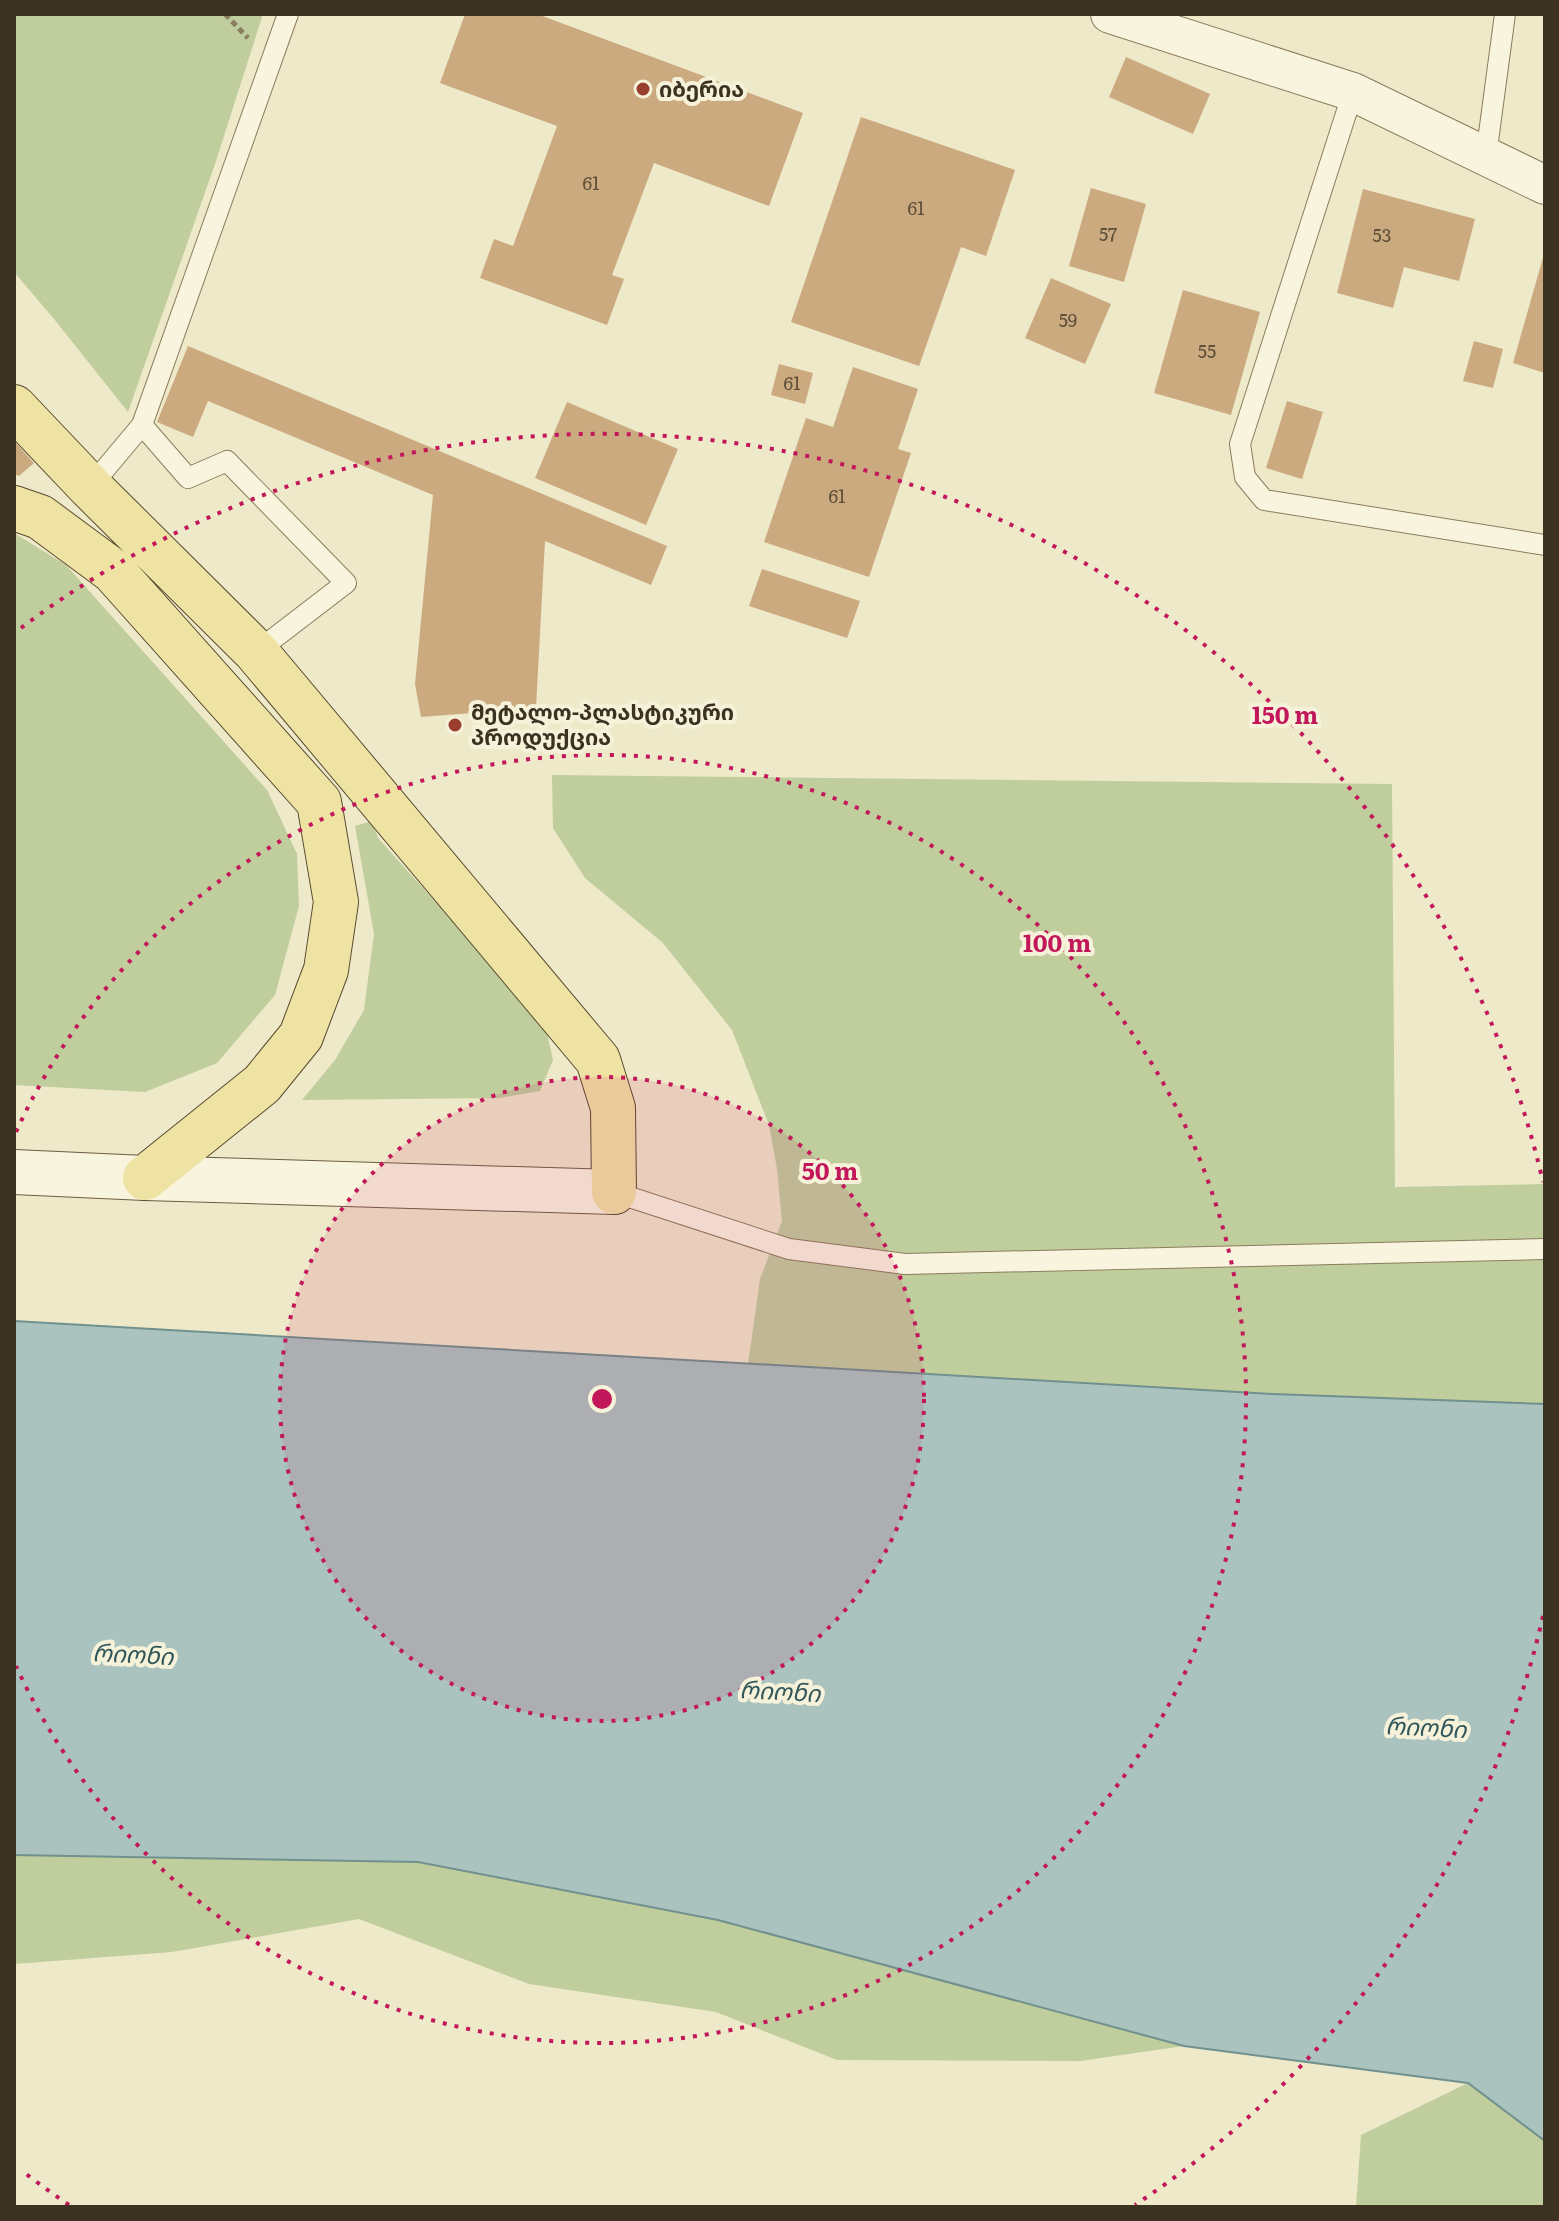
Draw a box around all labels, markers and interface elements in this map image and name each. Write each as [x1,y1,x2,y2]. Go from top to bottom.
place label: იბერია [659,71,744,104]
marker: იბერია [634,80,652,98]
house number: 61 [583,169,600,196]
house number: 61 [908,194,925,221]
house number: 57 [1099,220,1117,247]
house number: 53 [1373,221,1391,248]
house number: 59 [1059,306,1077,333]
house number: 55 [1198,337,1216,364]
house number: 61 [784,369,801,396]
house number: 61 [829,482,846,509]
place label: მეტალო-პლასტიკური პროდუქცია [471,694,734,752]
text: 150 m [1252,696,1318,731]
marker: მეტალო-პლასტიკური პროდუქცია [446,716,464,734]
text: 100 m [1023,924,1091,959]
text: 50 m [802,1152,858,1187]
centre of rings [588,1385,616,1413]
water label: რიონი [92,1633,176,1672]
water label: რიონი [739,1670,823,1709]
water label: რიონი [1385,1706,1469,1745]

